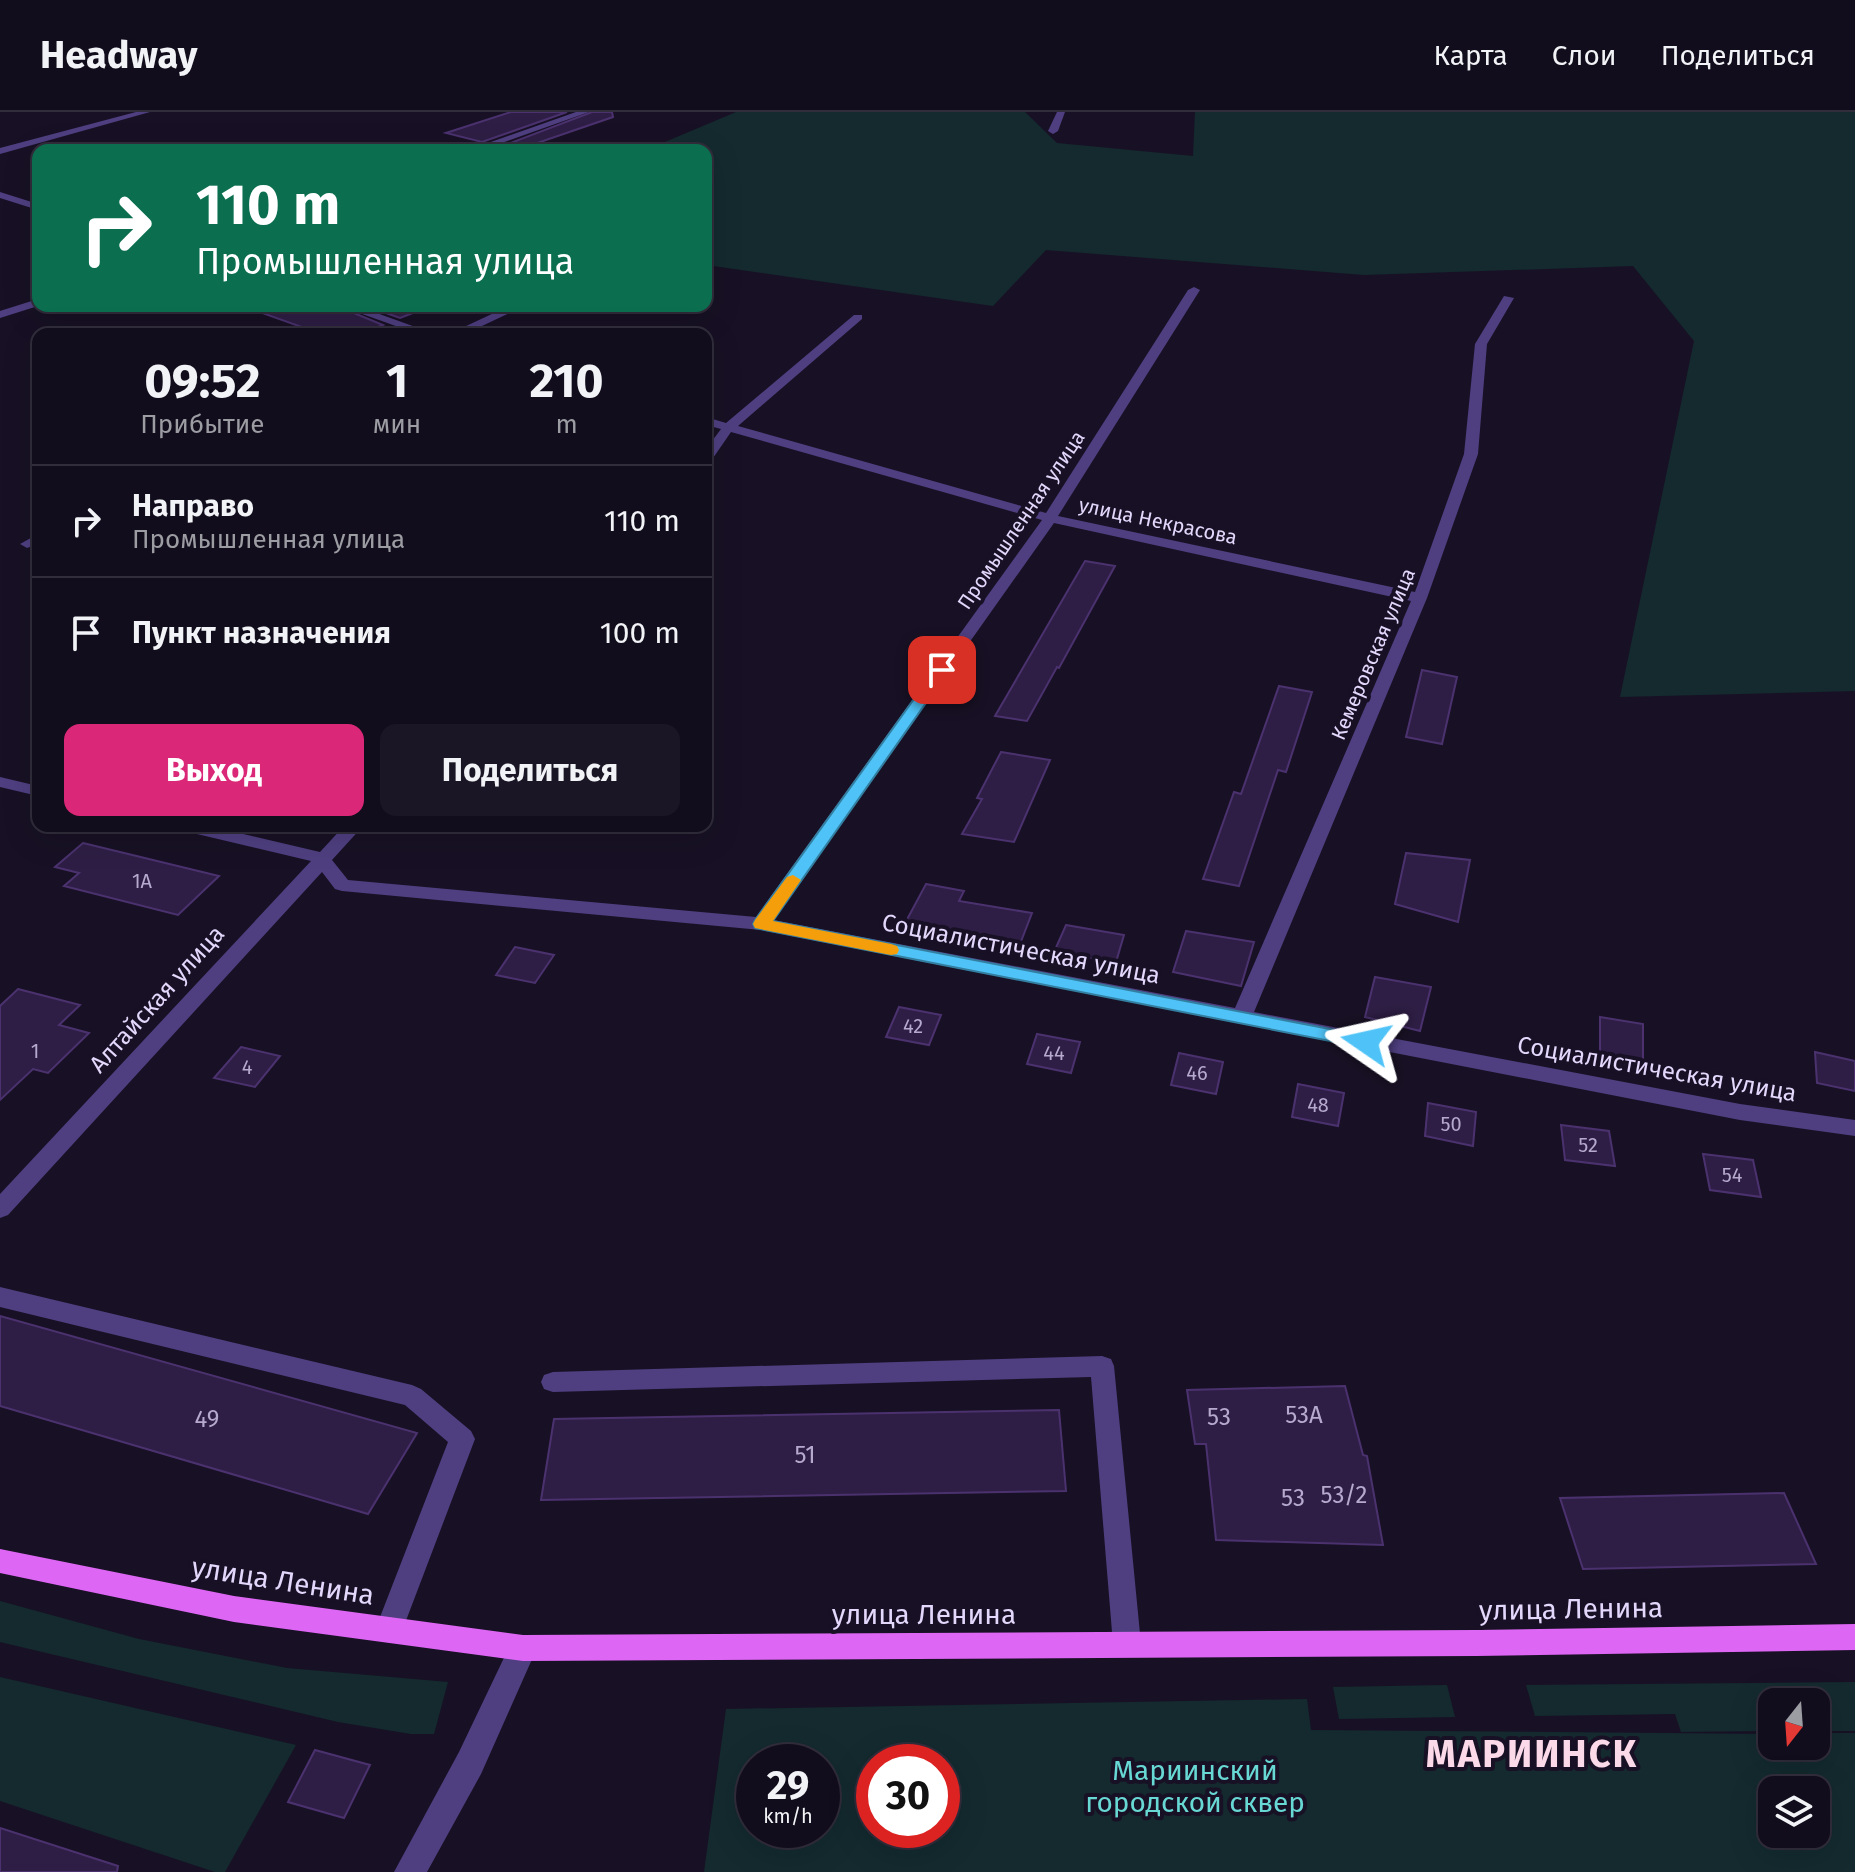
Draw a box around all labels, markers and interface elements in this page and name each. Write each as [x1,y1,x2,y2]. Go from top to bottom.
text: Headway [40,32,197,78]
text: Карта [1433,39,1508,72]
text: Слои [1552,39,1617,72]
text: Поделиться [1661,39,1815,72]
text: 110 m [196,172,340,239]
icon: right [64,176,168,280]
text: Промышленная улица [196,240,574,284]
text: 09:52 [144,352,261,410]
text: 1 [386,352,408,410]
text: 210 [530,352,604,410]
text: Прибытие [140,409,265,440]
text: мин [373,409,421,440]
text: m [555,409,578,440]
street label: Промышленная улица [952,426,1090,614]
text: Направо [132,488,254,524]
street label: улица Некрасова [1077,492,1239,550]
icon: right [64,499,108,543]
text: 110 m [604,503,680,539]
text: Промышленная улица [132,524,405,555]
street label: Кемеровская улица [1326,565,1420,743]
icon: arrive [64,611,108,655]
text: Пункт назначения [132,615,391,651]
text: 100 m [600,615,680,651]
pin [908,636,976,704]
icon: arrive [920,648,964,692]
button: Выход [64,724,364,816]
button: Поделиться [380,724,680,816]
house number: 1А [132,869,153,893]
street label: Социалистическая улица [880,908,1162,990]
street label: Алтайская улица [84,920,230,1078]
position arrow [1324,1000,1408,1084]
house number: 42 [903,1014,923,1038]
street label: Социалистическая улица [1515,1031,1799,1107]
house number: 1 [31,1039,39,1063]
house number: 44 [1043,1041,1065,1065]
house number: 4 [242,1055,253,1079]
house number: 46 [1186,1061,1208,1085]
house number: 48 [1307,1093,1329,1117]
house number: 50 [1440,1112,1462,1136]
house number: 52 [1578,1133,1598,1157]
house number: 54 [1722,1163,1743,1187]
house number: 53А [1285,1401,1323,1429]
house number: 53 [1207,1403,1231,1431]
house number: 49 [195,1405,219,1433]
house number: 51 [794,1441,816,1469]
house number: 53/2 [1321,1481,1367,1509]
house number: 53 [1281,1484,1305,1512]
street label: улица Ленина [189,1550,377,1612]
street label: улица Ленина [1479,1591,1663,1627]
street label: улица Ленина [832,1598,1016,1631]
north arrow [1758,1688,1830,1760]
map controls [1758,1688,1830,1848]
district label: МАРИИНСК [1426,1731,1638,1777]
speed limit sign: 30 [856,1744,960,1848]
park label: Мариинский городской сквер [1085,1754,1305,1819]
text: 29 [767,1762,809,1810]
button: layers [1758,1776,1830,1848]
text: km/h [763,1804,813,1828]

